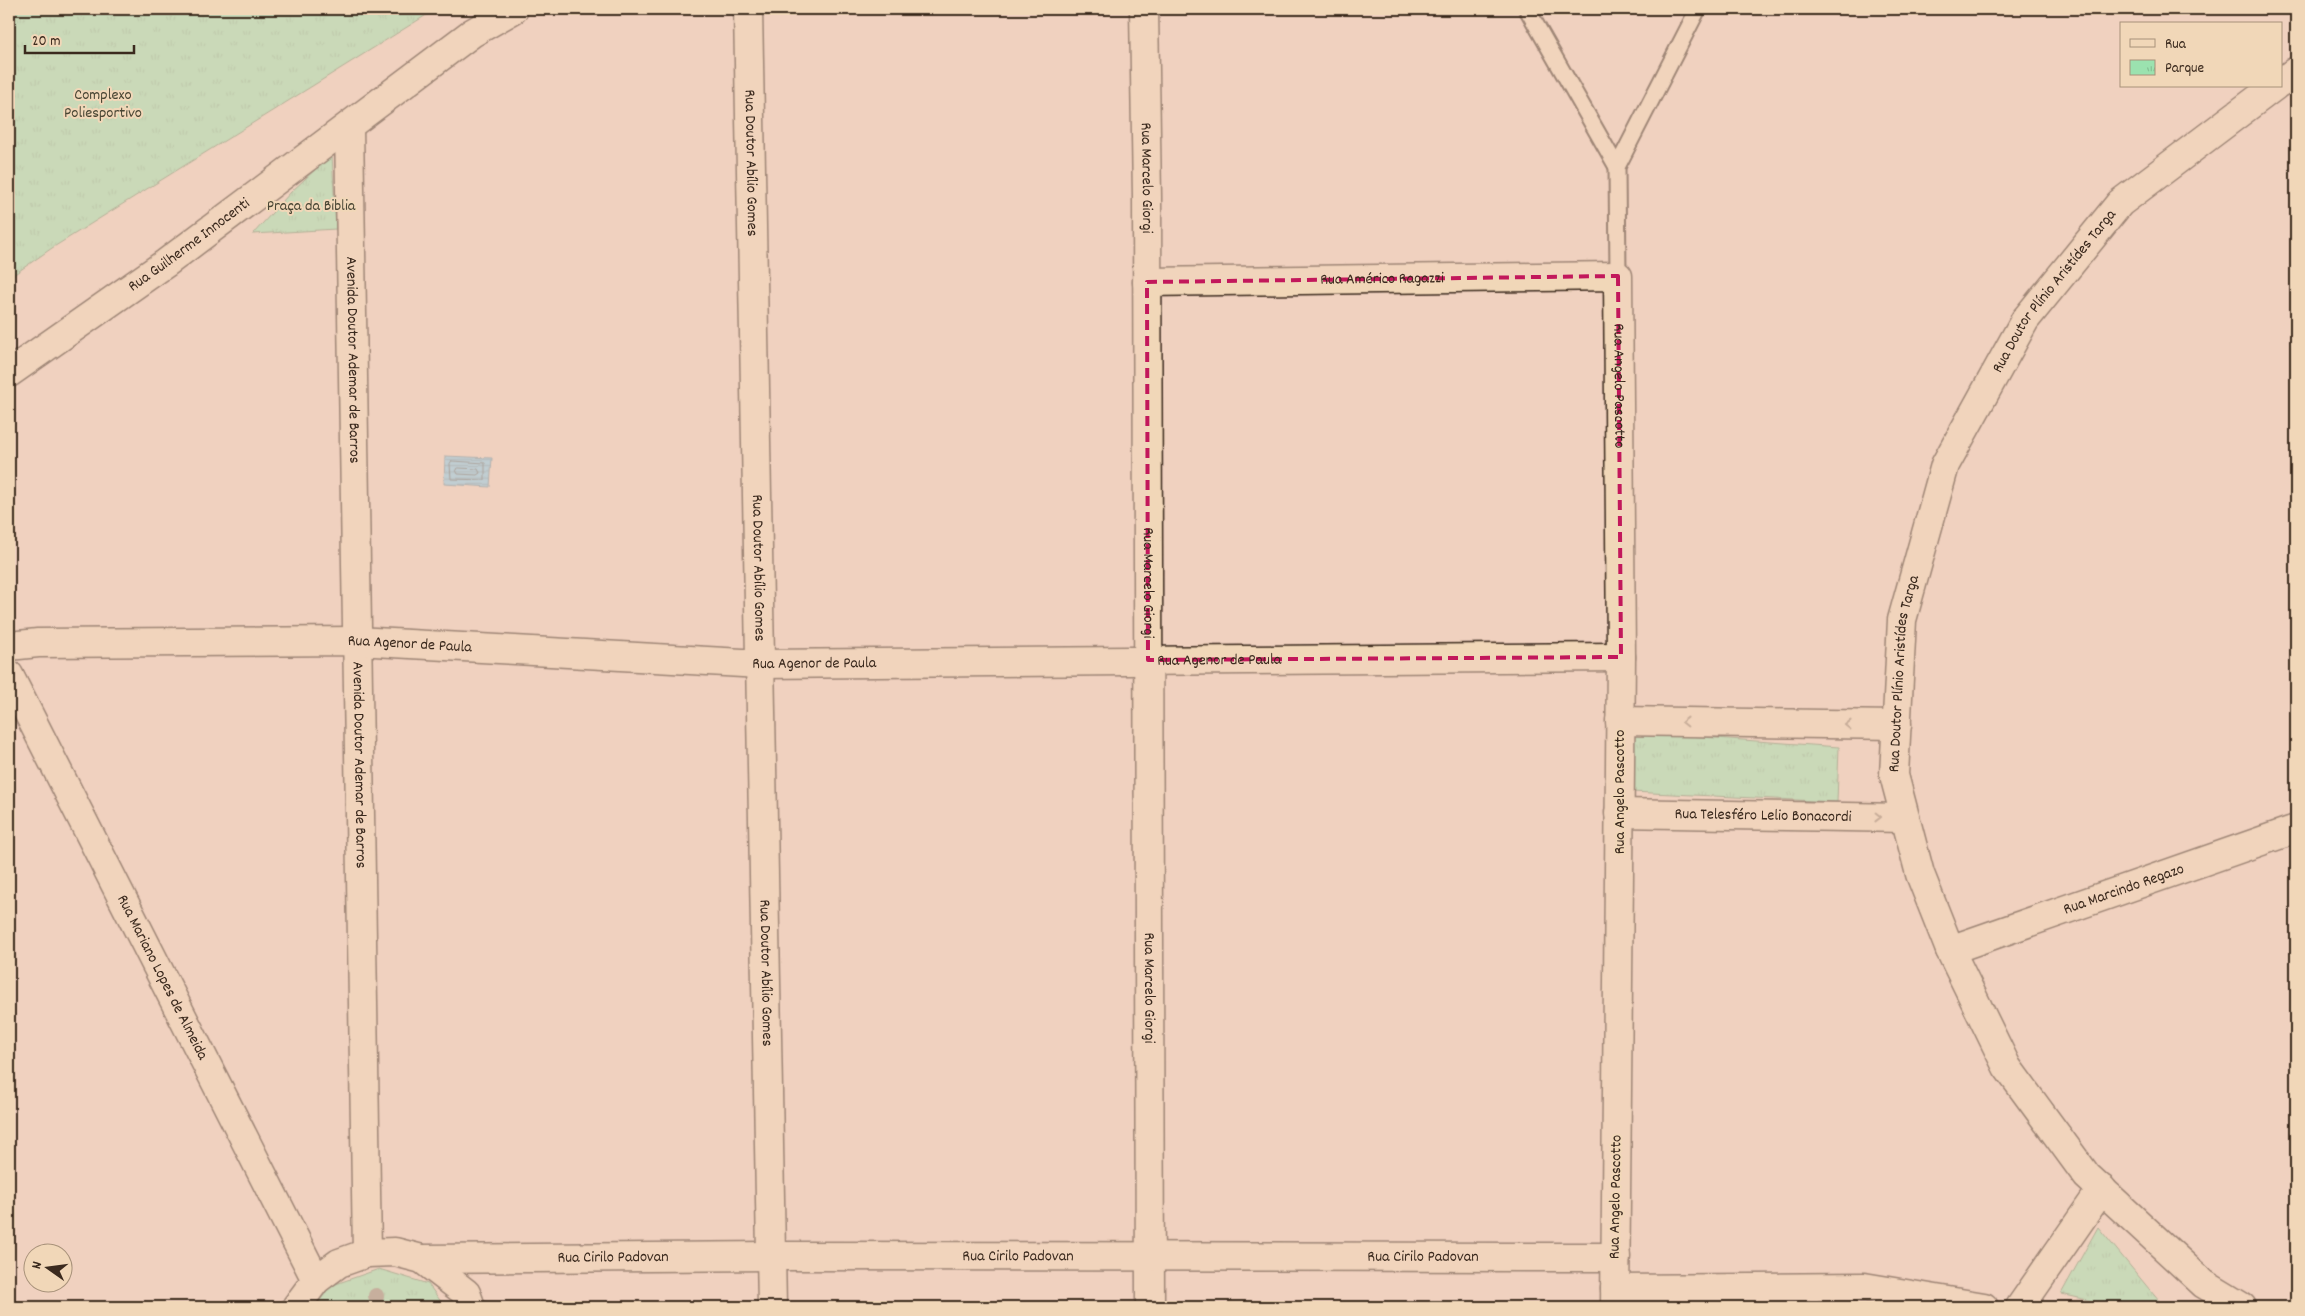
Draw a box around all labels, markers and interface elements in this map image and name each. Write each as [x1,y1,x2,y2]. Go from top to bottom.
scale bar [25,22,134,54]
legend [2120,22,2282,88]
text: 20 m [32,31,60,53]
text: Rua [2165,34,2187,56]
text: Parque [2165,58,2205,80]
park label: Complexo Poliesportivo [64,84,142,125]
street label: Rua Doutor Abílio Gomes [738,89,764,237]
street label: Rua Marcelo Giorgi [1134,122,1159,234]
street label: Rua Guilherme Innocenti [123,192,255,298]
park label: Praça da Biblia [267,195,356,218]
street label: Rua Doutor Plínio Aristídes Targa [1986,204,2122,377]
street label: Avenida Doutor Ademar de Barros [340,256,366,464]
street label: Rua Américo Ragazzi [1320,267,1444,291]
street label: Rua Angelo Pascotto [1607,323,1631,448]
street label: Rua Doutor Abílio Gomes [745,494,771,642]
street label: Rua Marcelo Giorgi [1136,528,1160,639]
street label: Rua Doutor Plínio Aristídes Targa [1883,572,1926,773]
street label: Rua Agenor de Paula [348,629,473,659]
street label: Rua Agenor de Paula [1157,648,1282,672]
street label: Rua Agenor de Paula [751,652,877,676]
street label: Avenida Doutor Ademar de Barros [346,661,372,869]
one-way arrow [1681,717,1689,727]
one-way arrow [1844,719,1852,730]
street label: Rua Angelo Pascotto [1609,730,1632,854]
street label: Rua Telesféro Lelio Bonacordi [1674,802,1852,829]
one-way arrow [1874,812,1882,822]
street label: Rua Marcindo Regazo [2060,858,2187,921]
street label: Rua Mariano Lopes de Almeida [111,891,214,1064]
street label: Rua Doutor Abílio Gomes [753,899,779,1047]
street label: Rua Marcelo Giorgi [1137,933,1161,1044]
street label: Rua Angelo Pascotto [1603,1135,1629,1259]
north arrow [22,1244,72,1294]
street label: Rua Cirilo Padovan [557,1245,669,1269]
street label: Rua Cirilo Padovan [962,1245,1074,1268]
street label: Rua Cirilo Padovan [1367,1245,1479,1268]
text: N [27,1259,48,1271]

